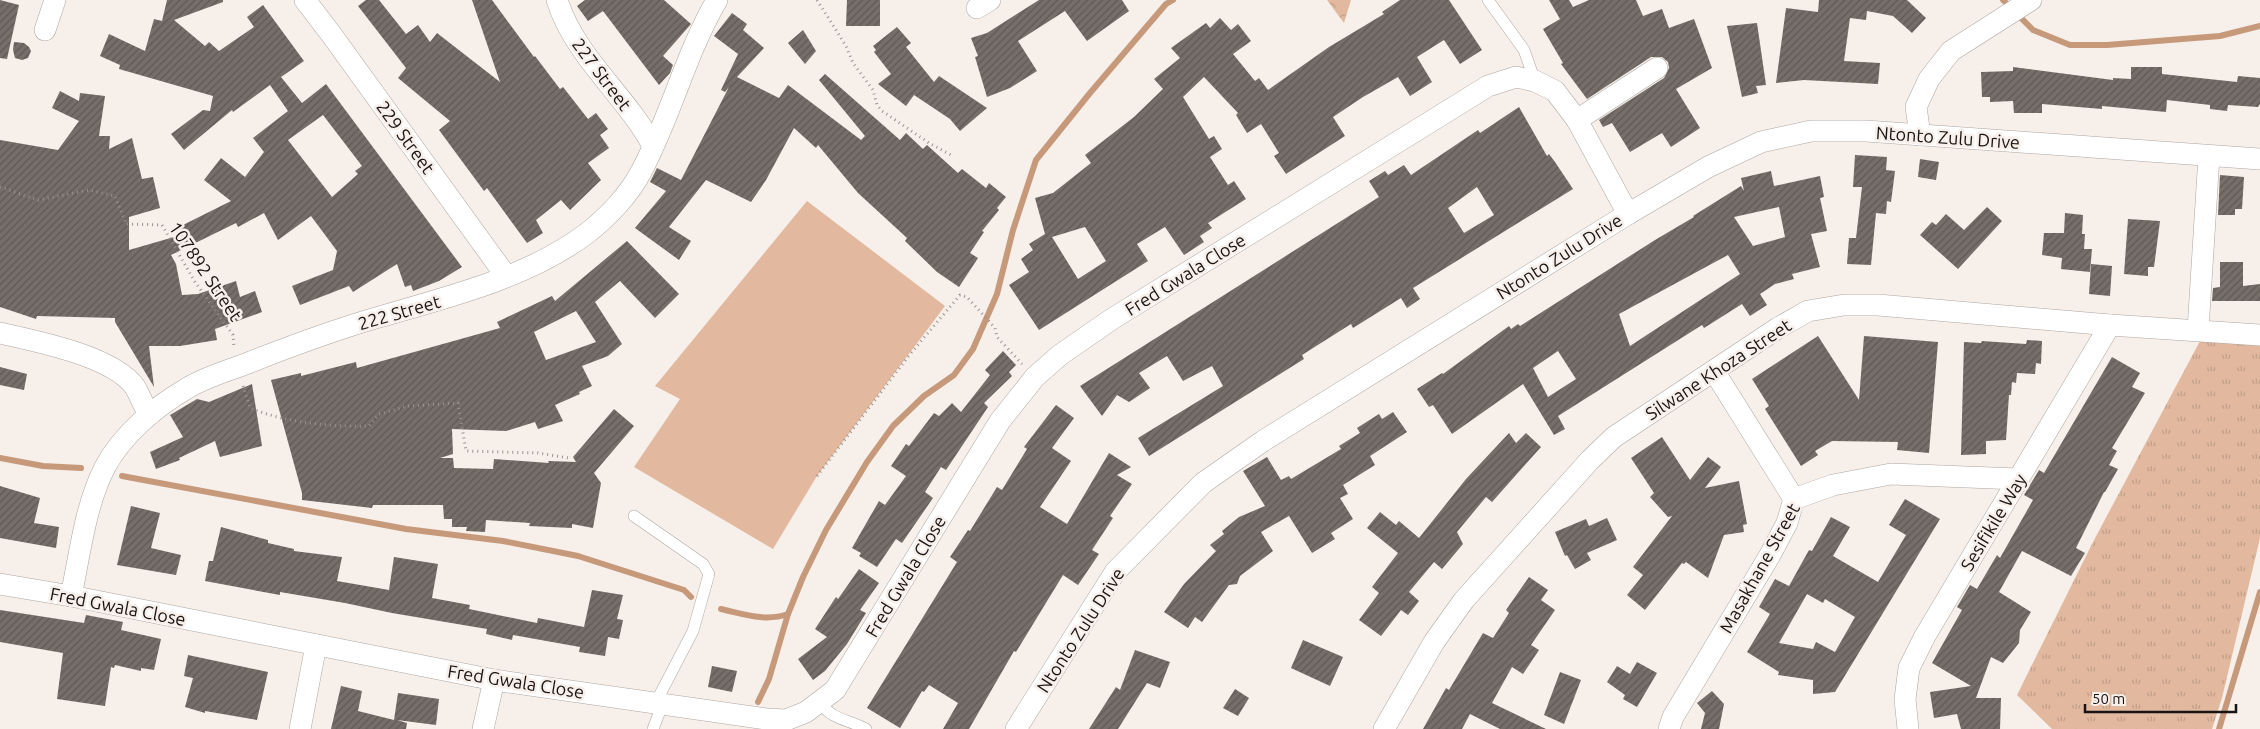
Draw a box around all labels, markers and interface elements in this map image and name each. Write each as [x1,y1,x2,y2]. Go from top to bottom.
street label: 227 Street [568,34,636,114]
street label: 229 Street [373,97,439,177]
street label: Ntonto Zulu Drive [1875,122,2021,152]
street label: Ntonto Zulu Drive [1492,209,1626,303]
street label: 107892 Street [165,218,247,324]
street label: Fred Gwala Close [1121,229,1249,319]
street label: 222 Street [355,291,443,333]
street label: Silwane Khoza Street [1641,314,1795,424]
street label: Sesifikile Way [1956,470,2030,574]
street label: Masakhane Street [1715,500,1803,636]
street label: Fred Gwala Close [861,512,949,640]
street label: Ntonto Zulu Drive [1032,564,1128,696]
street label: Fred Gwala Close [48,583,188,629]
street label: Fred Gwala Close [446,660,586,702]
scale bar [2085,682,2236,714]
text: 50 m [2092,690,2125,707]

